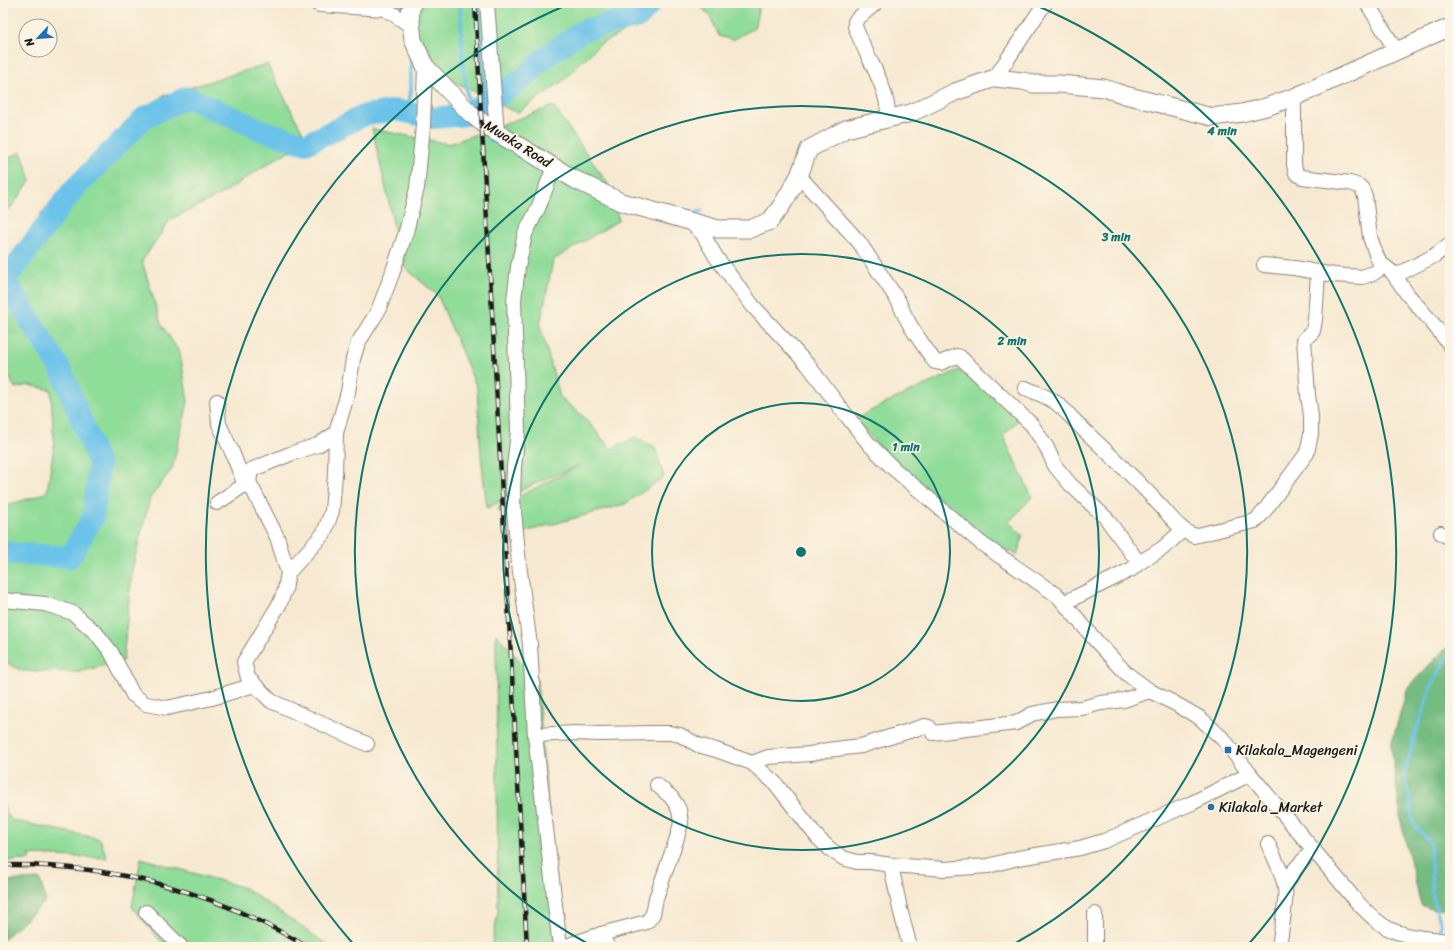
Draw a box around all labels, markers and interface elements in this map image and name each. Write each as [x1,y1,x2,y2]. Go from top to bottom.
north arrow [18,18,58,58]
text: N [19,34,40,51]
street label: Mwaka Road [479,113,558,176]
text: 4 min [1206,120,1237,142]
text: 3 min [1101,226,1131,248]
text: 2 min [996,330,1027,352]
text: 1 min [892,436,920,458]
centre of rings [794,545,808,559]
place label: Kilakala_Magengeni [1236,738,1358,763]
marker: Kilakala_Magengeni [1223,745,1233,755]
place label: Kilakala _Market [1219,795,1324,820]
marker: Kilakala _Market [1206,802,1216,812]

